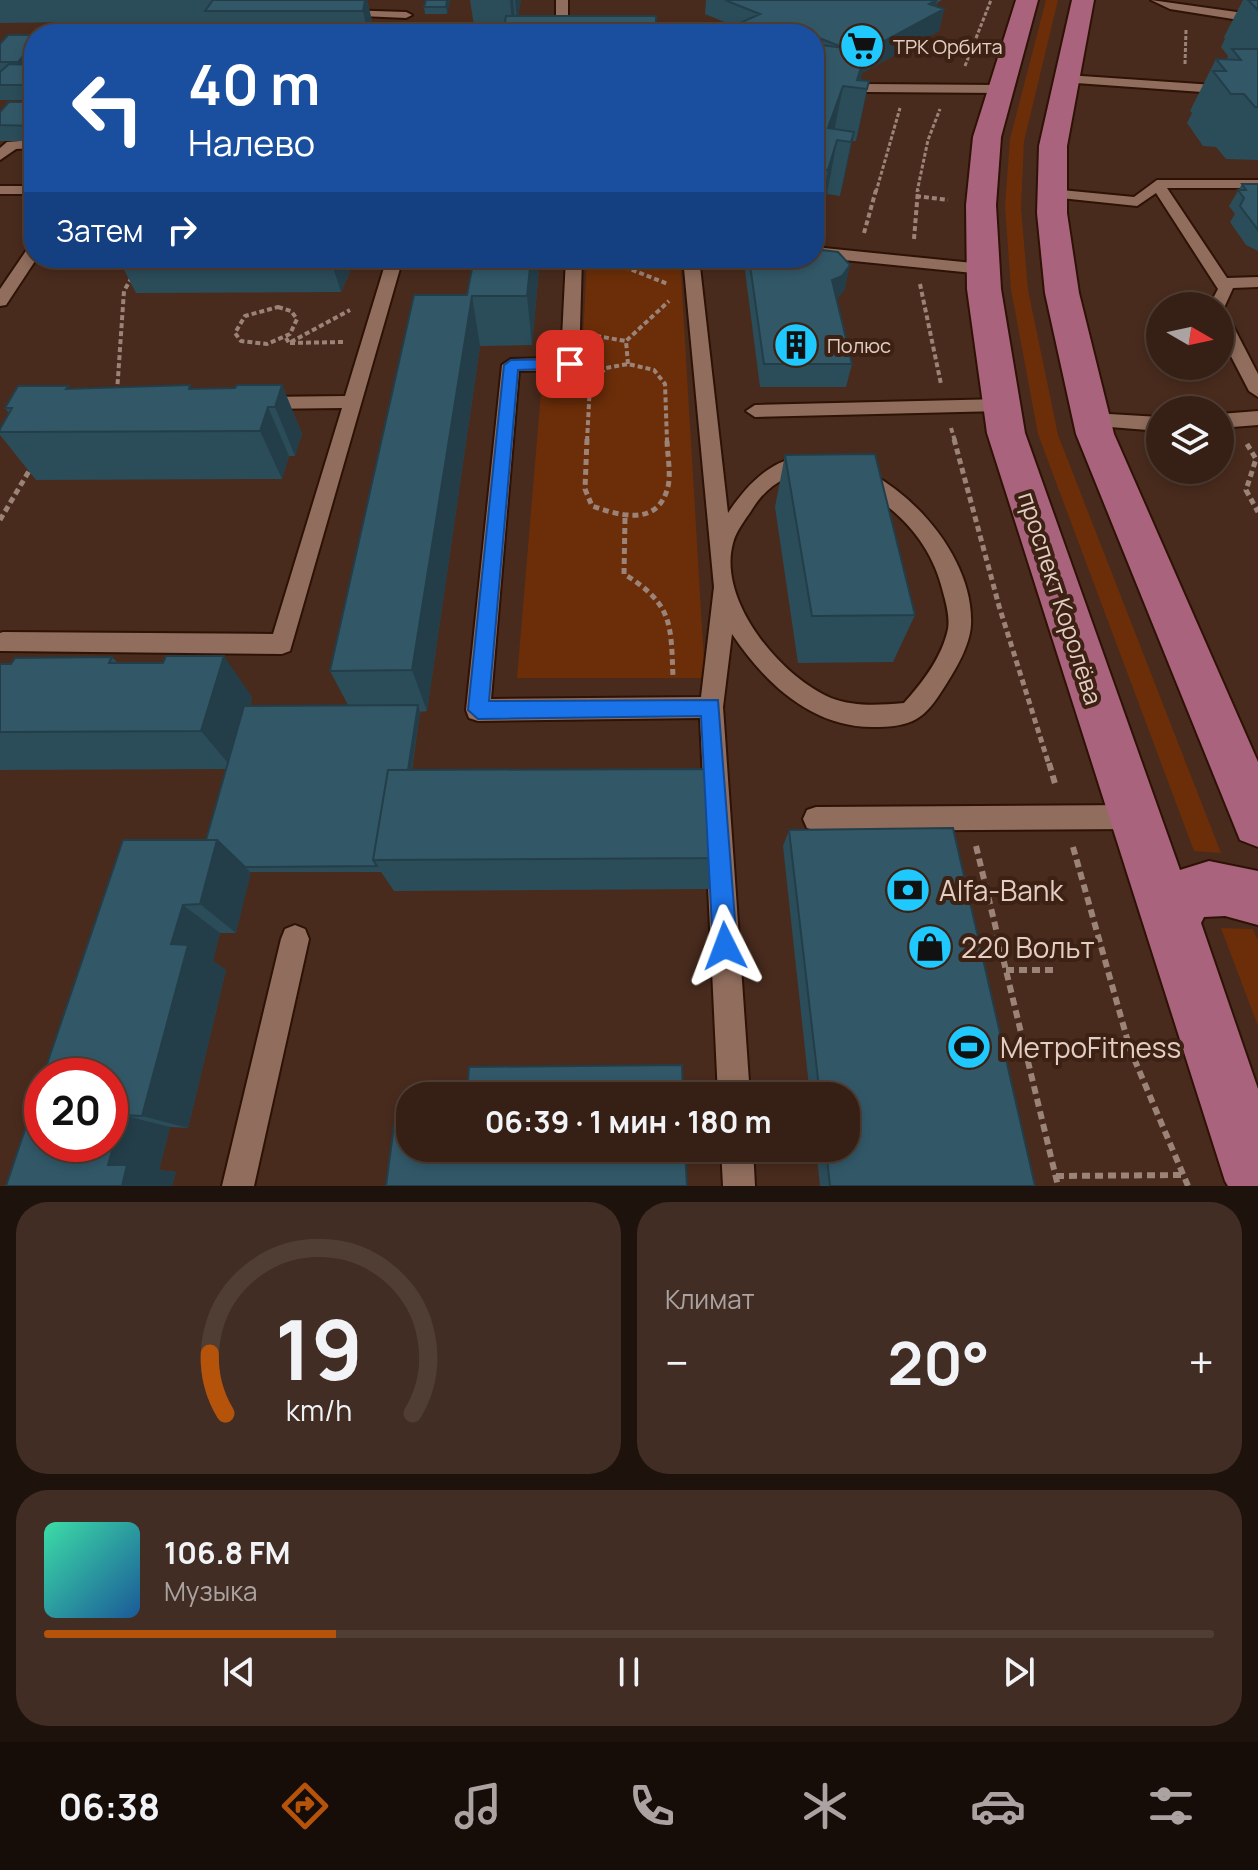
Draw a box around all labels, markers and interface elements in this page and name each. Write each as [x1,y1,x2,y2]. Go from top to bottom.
supermarket icon: ТРК Орбита [838,22,886,70]
place label: ТРК Орбита [893,33,1003,60]
text: 40 m [188,45,320,122]
icon: left [56,56,160,160]
text: Налево [188,118,315,167]
icon: right [160,208,204,252]
text: Затем [56,210,144,251]
north arrow [1146,292,1234,380]
map controls [1146,292,1234,484]
building icon: Полюс [772,321,820,369]
pin [536,330,604,398]
place label: Полюс [827,332,891,359]
icon: arrive [548,342,592,386]
button: layers [1146,396,1234,484]
street label: проспект Королёва [1011,487,1111,709]
bank icon: Alfa-Bank [884,866,932,914]
place label: Alfa-Bank [939,871,1064,909]
position arrow [683,904,767,988]
shop icon: 220 Вольт [906,923,954,971]
place label: 220 Вольт [961,928,1095,966]
sports icon: МетроFitness [945,1023,993,1071]
place label: МетроFitness [1000,1028,1181,1066]
speed limit sign: 20 [24,1058,128,1162]
text: 06:39 · 1 мин · 180 m [485,1101,771,1142]
text: Климат [665,1281,755,1317]
text: 19 [274,1291,363,1405]
text: 20° [888,1321,990,1403]
text: − [665,1332,689,1392]
text: + [1189,1332,1214,1392]
text: km/h [285,1391,352,1430]
text: 106.8 FM [164,1532,290,1573]
text: Музыка [164,1573,258,1609]
icon: previous [217,1650,261,1694]
icon: pause [607,1650,651,1694]
icon: next [997,1650,1041,1694]
icon: directions [277,1778,333,1834]
icon: music [450,1778,506,1834]
icon: phone [624,1778,680,1834]
icon: climate [797,1778,853,1834]
icon: car [970,1778,1026,1834]
icon: filters [1143,1778,1199,1834]
text: 06:38 [59,1782,160,1831]

